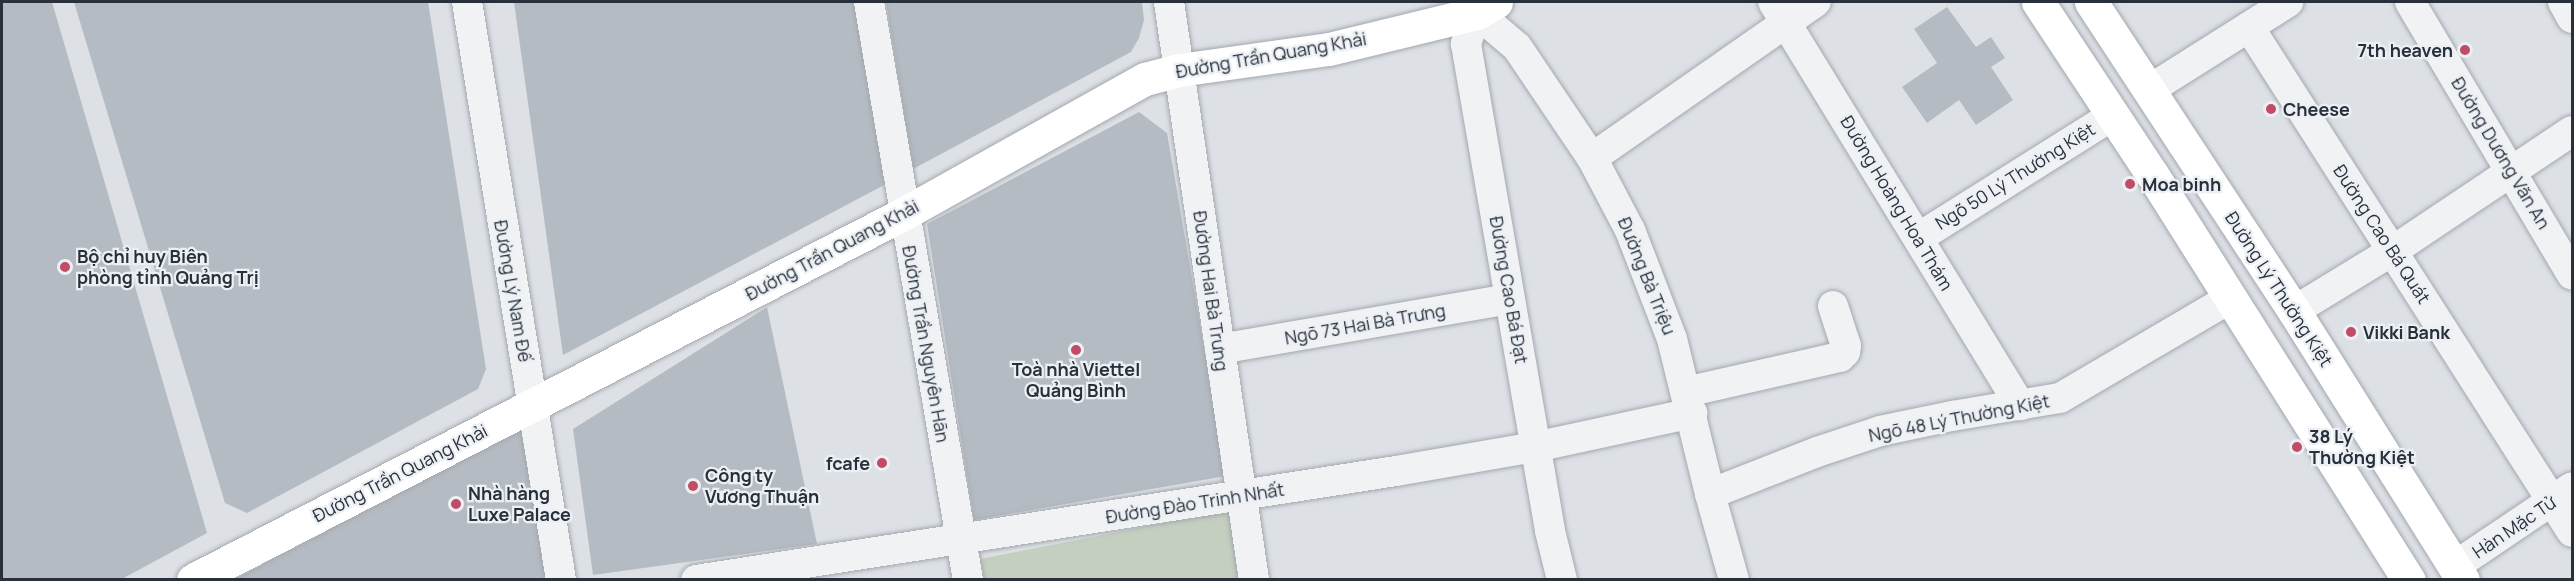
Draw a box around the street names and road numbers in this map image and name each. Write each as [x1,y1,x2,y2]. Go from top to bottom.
street label: Đường Trần Quang Khải [1174,28,1368,82]
street label: Đường Dương Văn An [2447,73,2555,233]
street label: Đường Hoàng Hoa Thám [1836,112,1958,294]
street label: Ngõ 50 Lý Thường Kiệt [1931,118,2099,234]
street label: Đường Cao Bá Quát [2329,160,2435,308]
street label: Đường Trần Quang Khải [742,195,922,305]
street label: Đường Lý Thường Kiệt [2221,207,2337,371]
street label: Đường Hai Bà Trưng [1189,209,1233,373]
street label: Đường Cao Bá Đạt [1485,214,1533,366]
street label: Đường Bà Triệu [1614,214,1680,338]
street label: Đường Lý Nam Đế [490,218,536,364]
street label: Đường Trần Nguyên Hãn [898,244,954,444]
street label: Ngõ 73 Hai Bà Trưng [1283,299,1447,349]
street label: Ngõ 48 Lý Thường Kiệt [1867,390,2051,446]
street label: Đường Trần Quang Khải [309,420,491,526]
street label: Đường Đào Trinh Nhất [1104,478,1286,528]
street label: Hàn Mặc Tử [2468,491,2560,563]

